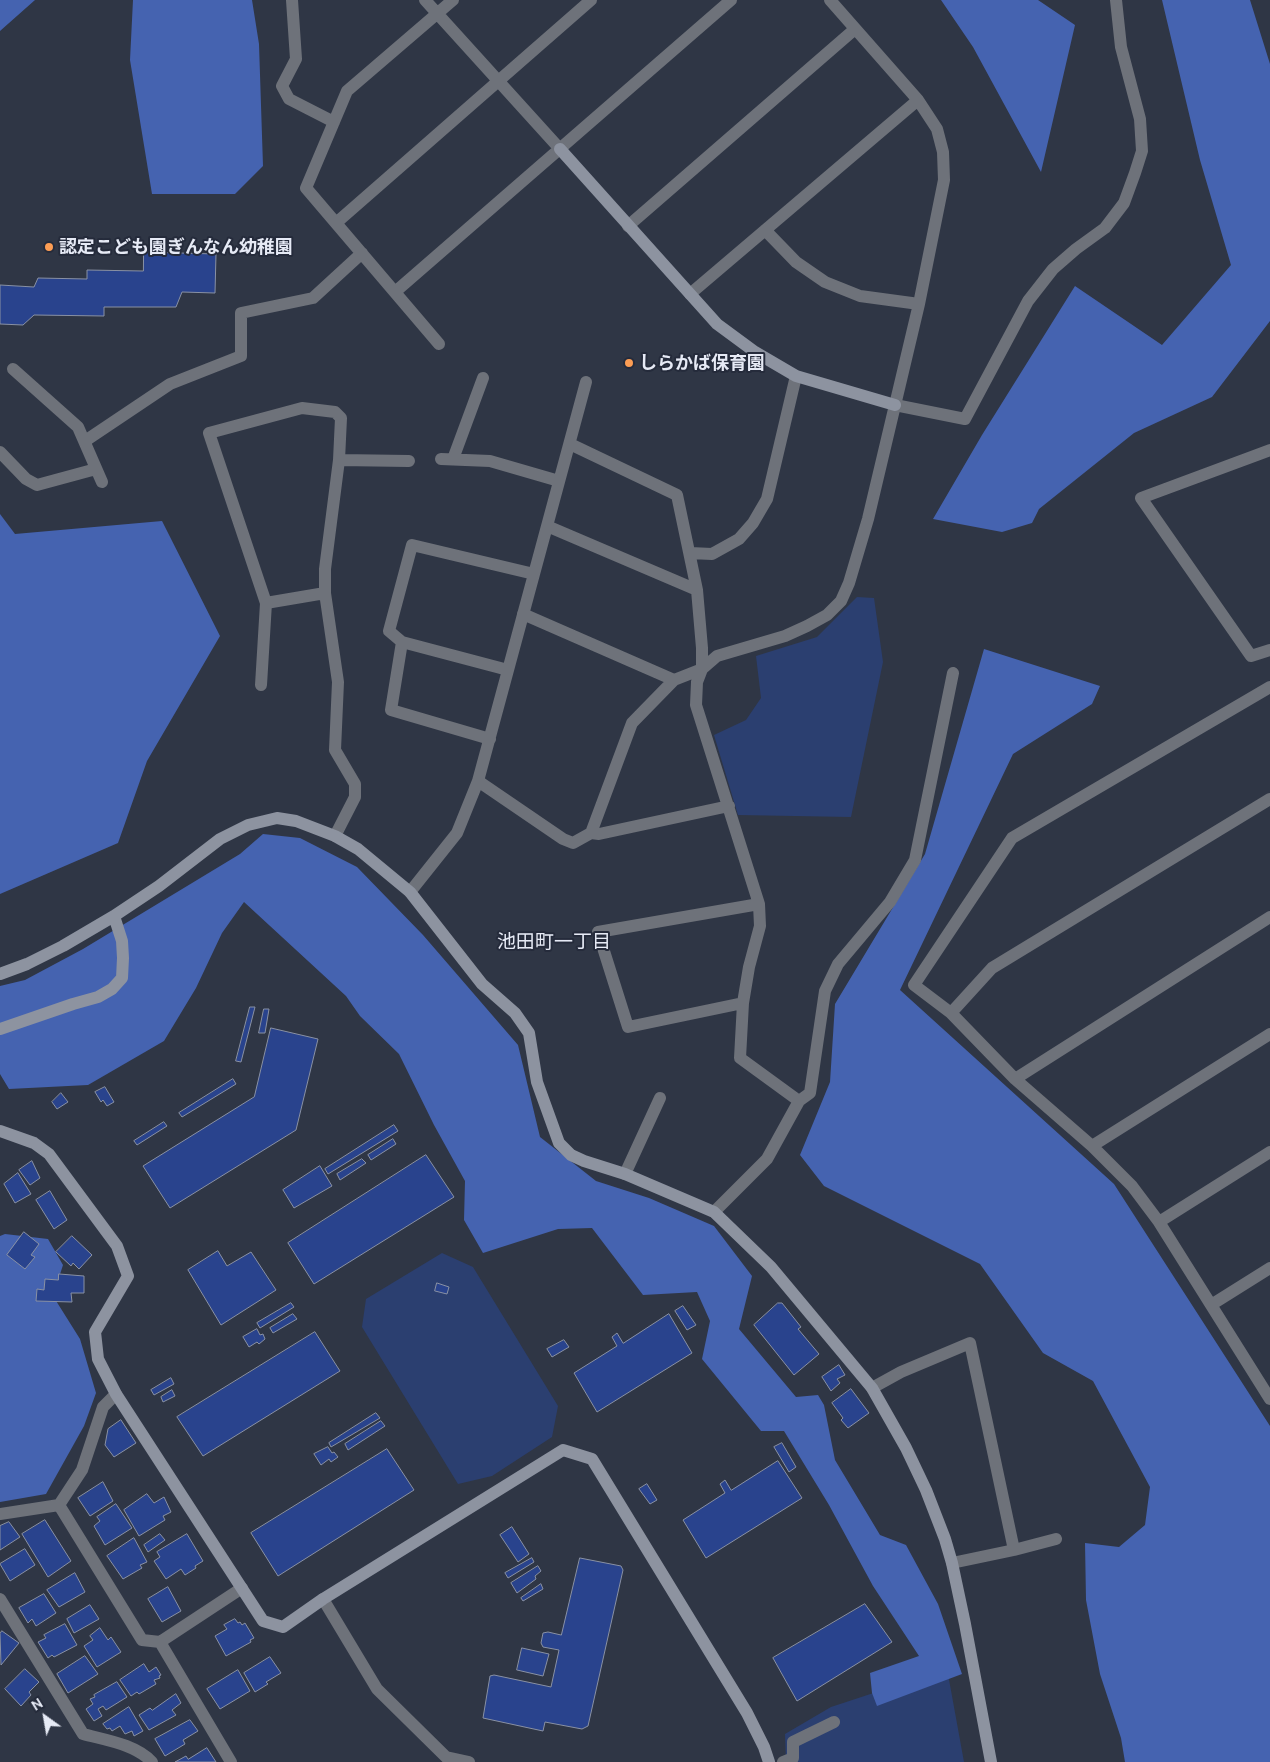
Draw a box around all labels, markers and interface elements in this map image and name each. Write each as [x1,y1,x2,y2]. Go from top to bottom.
place label: 認定こども園ぎんなん幼稚園 [59,236,293,258]
marker: 認定こども園ぎんなん幼稚園 [43,241,55,253]
place label: しらかば保育園 [639,352,765,374]
marker: しらかば保育園 [623,357,635,369]
district label: 池田町一丁目 [497,931,611,953]
north arrow [20,1692,70,1742]
text: N [28,1695,46,1714]

